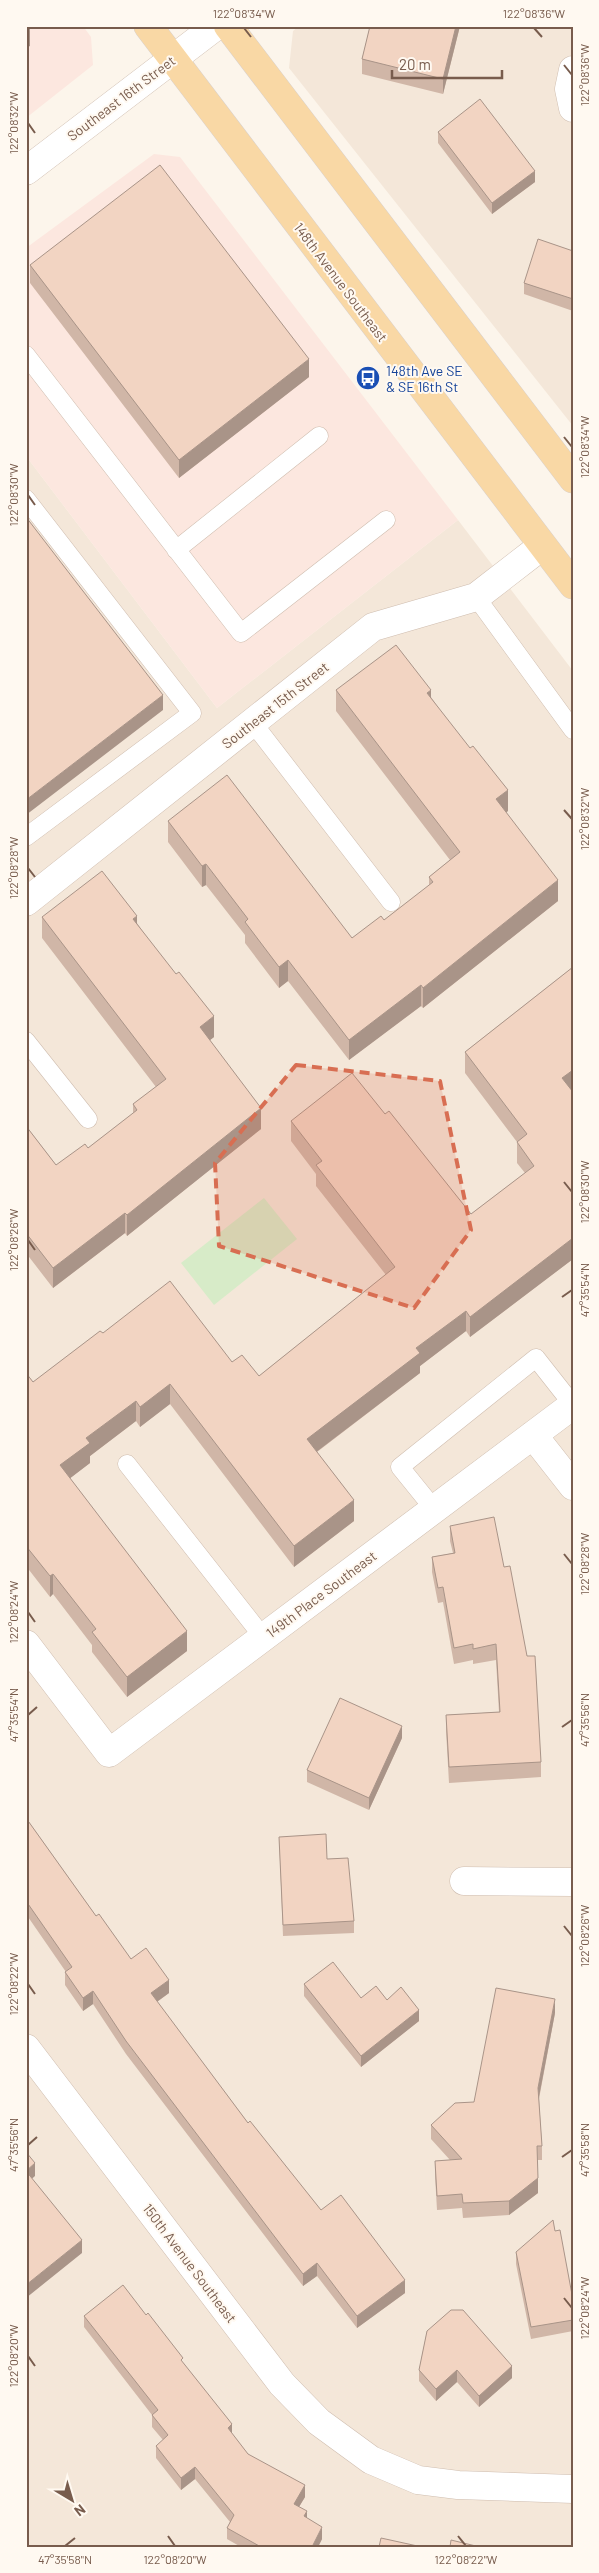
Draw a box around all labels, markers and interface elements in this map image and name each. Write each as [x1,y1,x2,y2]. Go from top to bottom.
text: 122°08'34"W [213,6,276,20]
text: 122°08'36"W [503,6,566,20]
text: 122°08'36"W [577,43,591,106]
scale bar [392,48,502,80]
street label: Southeast 16th Street [64,52,178,144]
text: 20 m [399,55,431,73]
text: 122°08'32"W [6,91,20,154]
street label: 148th Avenue Southeast [291,219,391,345]
place label: 148th Ave SE & SE 16th St [386,362,463,395]
bus stop icon: 148th Ave SE & SE 16th St [355,365,381,391]
text: 122°08'34"W [577,415,591,478]
text: 122°08'30"W [6,463,20,526]
street label: Southeast 15th Street [218,658,332,752]
text: 122°08'32"W [577,787,591,850]
text: 122°08'28"W [6,836,20,899]
text: 122°08'30"W [577,1160,591,1223]
text: 122°08'26"W [6,1208,20,1271]
text: 47°35'54"N [577,1263,591,1317]
text: 122°08'28"W [577,1532,591,1595]
street label: 149th Place Southeast [262,1547,380,1641]
text: 122°08'24"W [6,1580,20,1643]
text: 47°35'54"N [6,1688,20,1742]
text: 47°35'56"N [577,1693,591,1747]
text: 122°08'26"W [577,1904,591,1967]
text: 122°08'22"W [6,1952,20,2015]
text: 47°35'56"N [6,2118,20,2172]
text: 47°35'58"N [577,2123,591,2177]
street label: 150th Avenue Southeast [140,2200,240,2326]
text: 122°08'24"W [577,2276,591,2339]
text: 122°08'20"W [6,2324,20,2388]
north arrow [48,2476,98,2526]
text: N [71,2501,89,2520]
text: 47°35'58"N [38,2552,92,2566]
text: 122°08'20"W [143,2552,207,2566]
text: 122°08'22"W [435,2552,498,2566]

